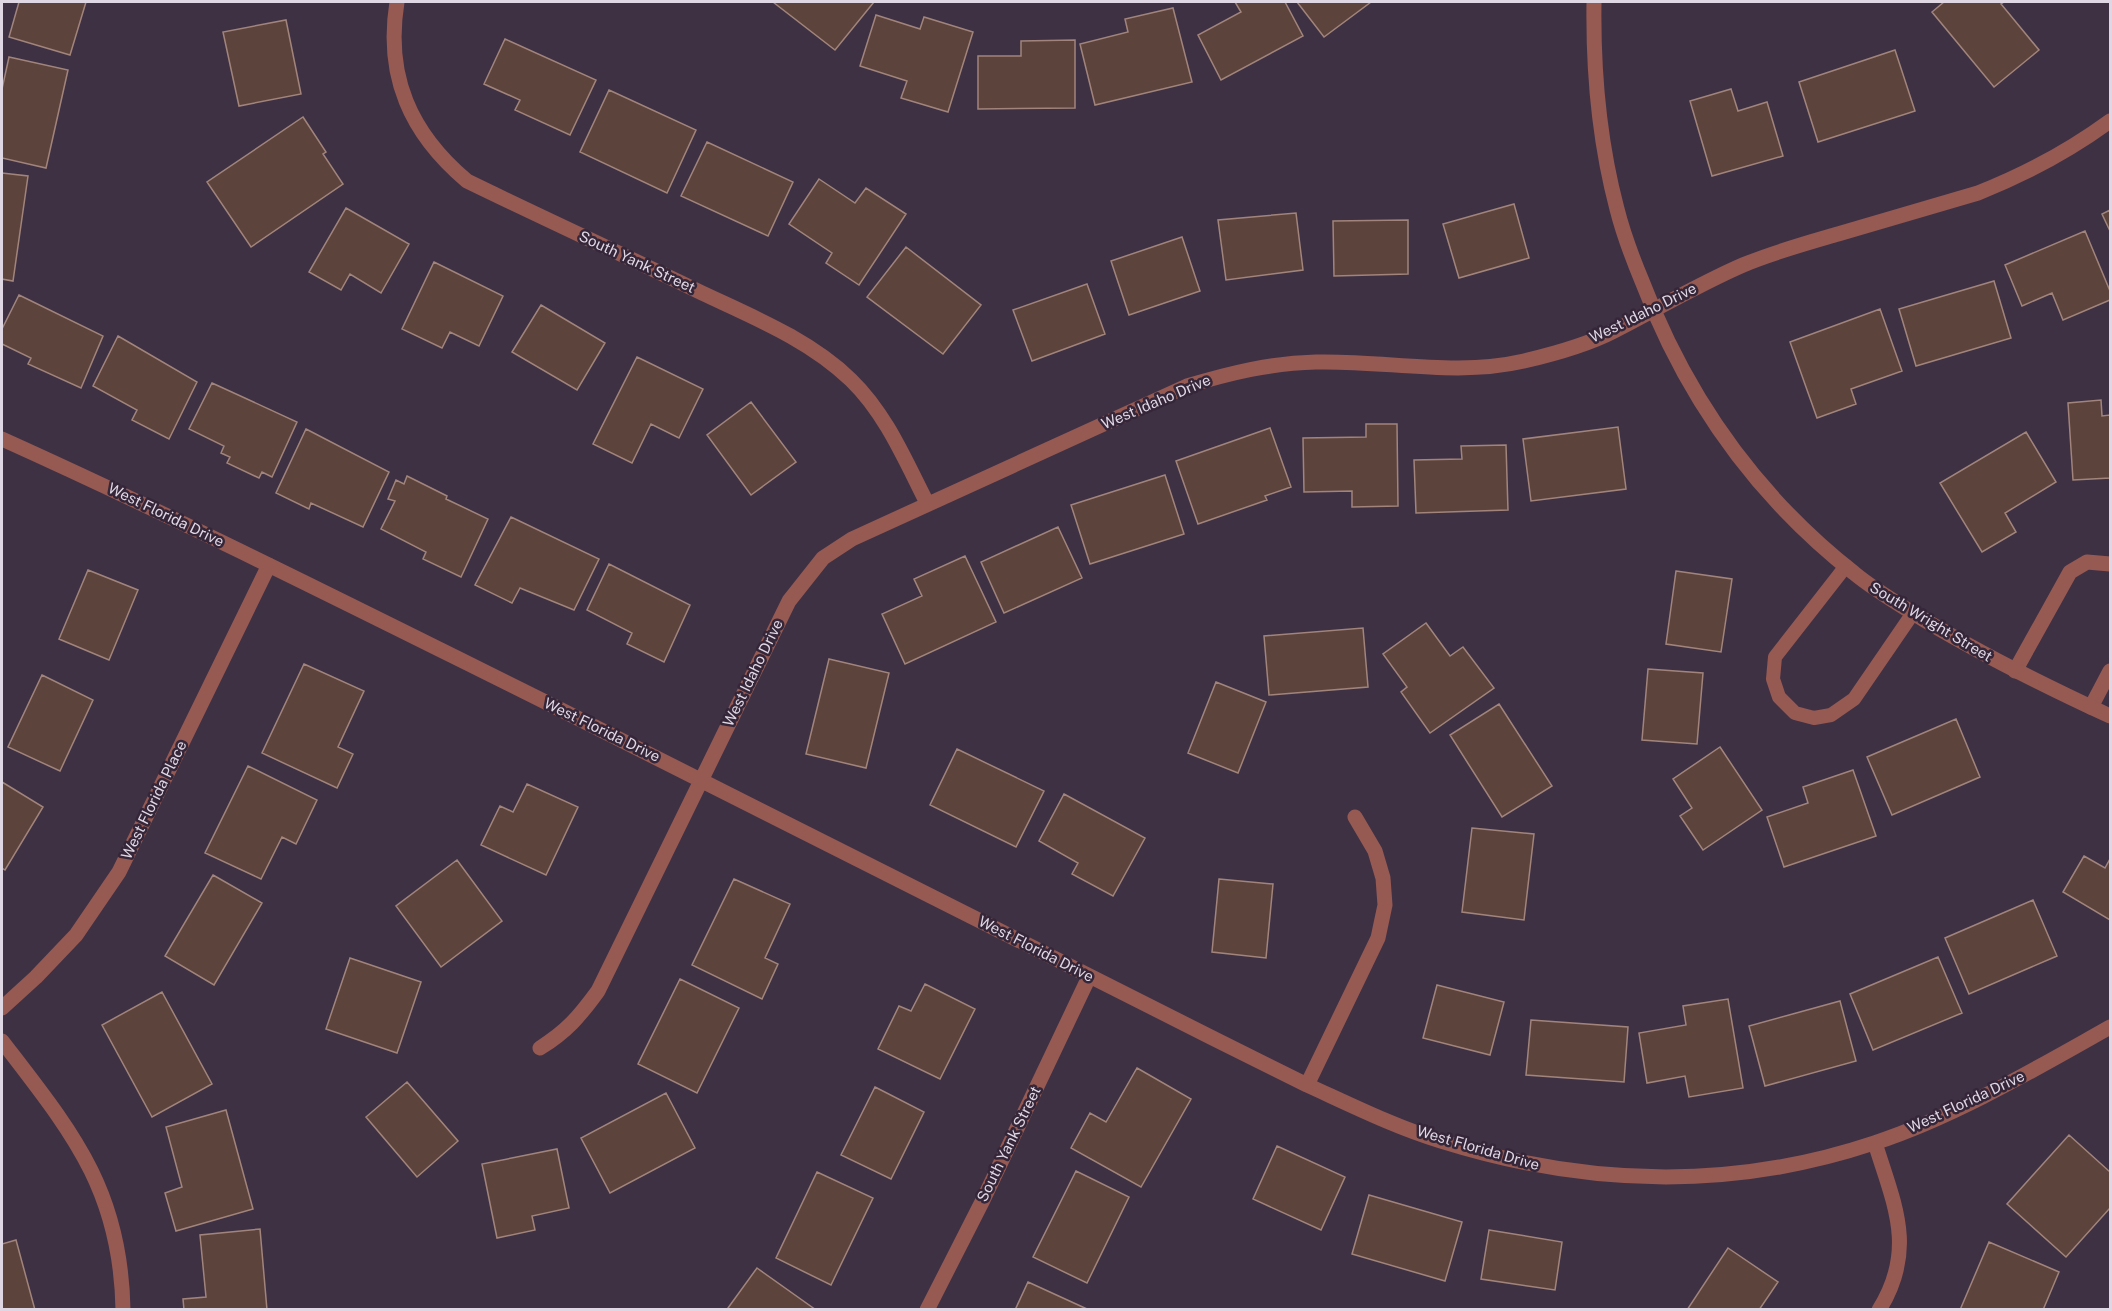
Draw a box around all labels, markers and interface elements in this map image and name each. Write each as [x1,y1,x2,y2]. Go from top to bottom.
street label: South Yank Street [576,227,698,296]
street label: West Idaho Drive [1587,279,1699,346]
street label: West Idaho Drive [1099,371,1213,432]
street label: West Florida Drive [105,479,227,550]
street label: South Wright Street [1867,578,1996,665]
street label: West Idaho Drive [719,617,786,729]
street label: West Florida Drive [541,694,663,765]
street label: West Florida Place [117,738,190,862]
street label: West Florida Drive [976,912,1097,985]
street label: West Florida Drive [1905,1067,2027,1136]
street label: South Yank Street [973,1083,1044,1204]
street label: West Florida Drive [1415,1122,1541,1173]

